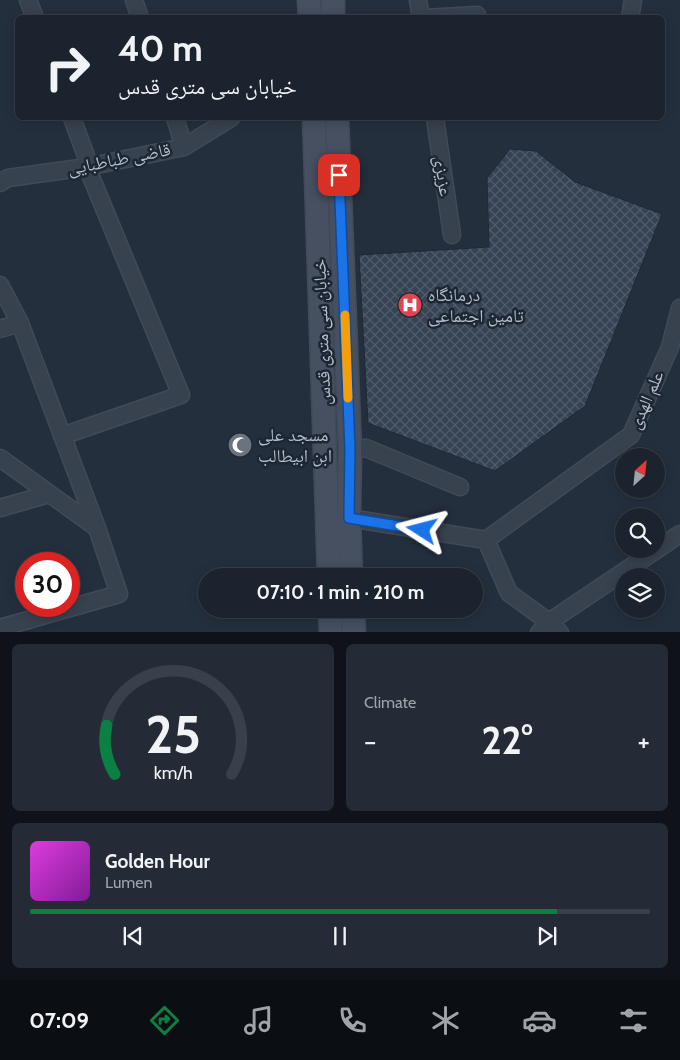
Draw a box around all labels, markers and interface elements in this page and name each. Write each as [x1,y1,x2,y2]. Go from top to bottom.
text: 40 m [118,27,203,70]
icon: right [35,35,100,100]
text: خیابان سی متری قدس [118,73,297,100]
street label: قاضی طباطبایی [66,138,172,180]
pin [318,154,360,196]
street label: عزیزی [429,154,457,198]
icon: arrive [325,161,353,189]
street label: خیابان سی متری قدس [308,259,336,405]
place label: درمانگاه تامین اجتماعی [428,284,524,327]
hospital icon: درمانگاه تامین اجتماعی [397,292,423,318]
street label: علم الهدی [623,367,670,433]
place label: مسجد علی ابن ابیطالب [258,424,332,467]
mosque icon: مسجد علی ابن ابیطالب [227,432,253,458]
north arrow [615,448,665,498]
map controls [615,448,665,618]
position arrow [395,503,447,555]
button: search [615,508,665,558]
speed limit sign: 30 [15,552,80,617]
button: layers [615,568,665,618]
text: 07:10 · 1 min · 210 m [257,581,424,604]
text: Climate [364,693,416,712]
text: 25 [145,703,201,766]
text: 22° [481,717,533,764]
text: − [364,724,376,758]
text: + [638,724,650,758]
text: km/h [153,762,193,783]
text: Golden Hour [105,850,210,873]
text: Lumen [105,873,152,892]
icon: previous [119,922,147,950]
icon: pause [326,922,354,950]
icon: next [533,922,561,950]
icon: directions [147,1003,182,1038]
icon: music [241,1003,276,1038]
icon: phone [335,1003,370,1038]
icon: climate [428,1003,463,1038]
icon: car [522,1003,557,1038]
icon: filters [616,1003,651,1038]
text: 07:09 [29,1007,89,1034]

